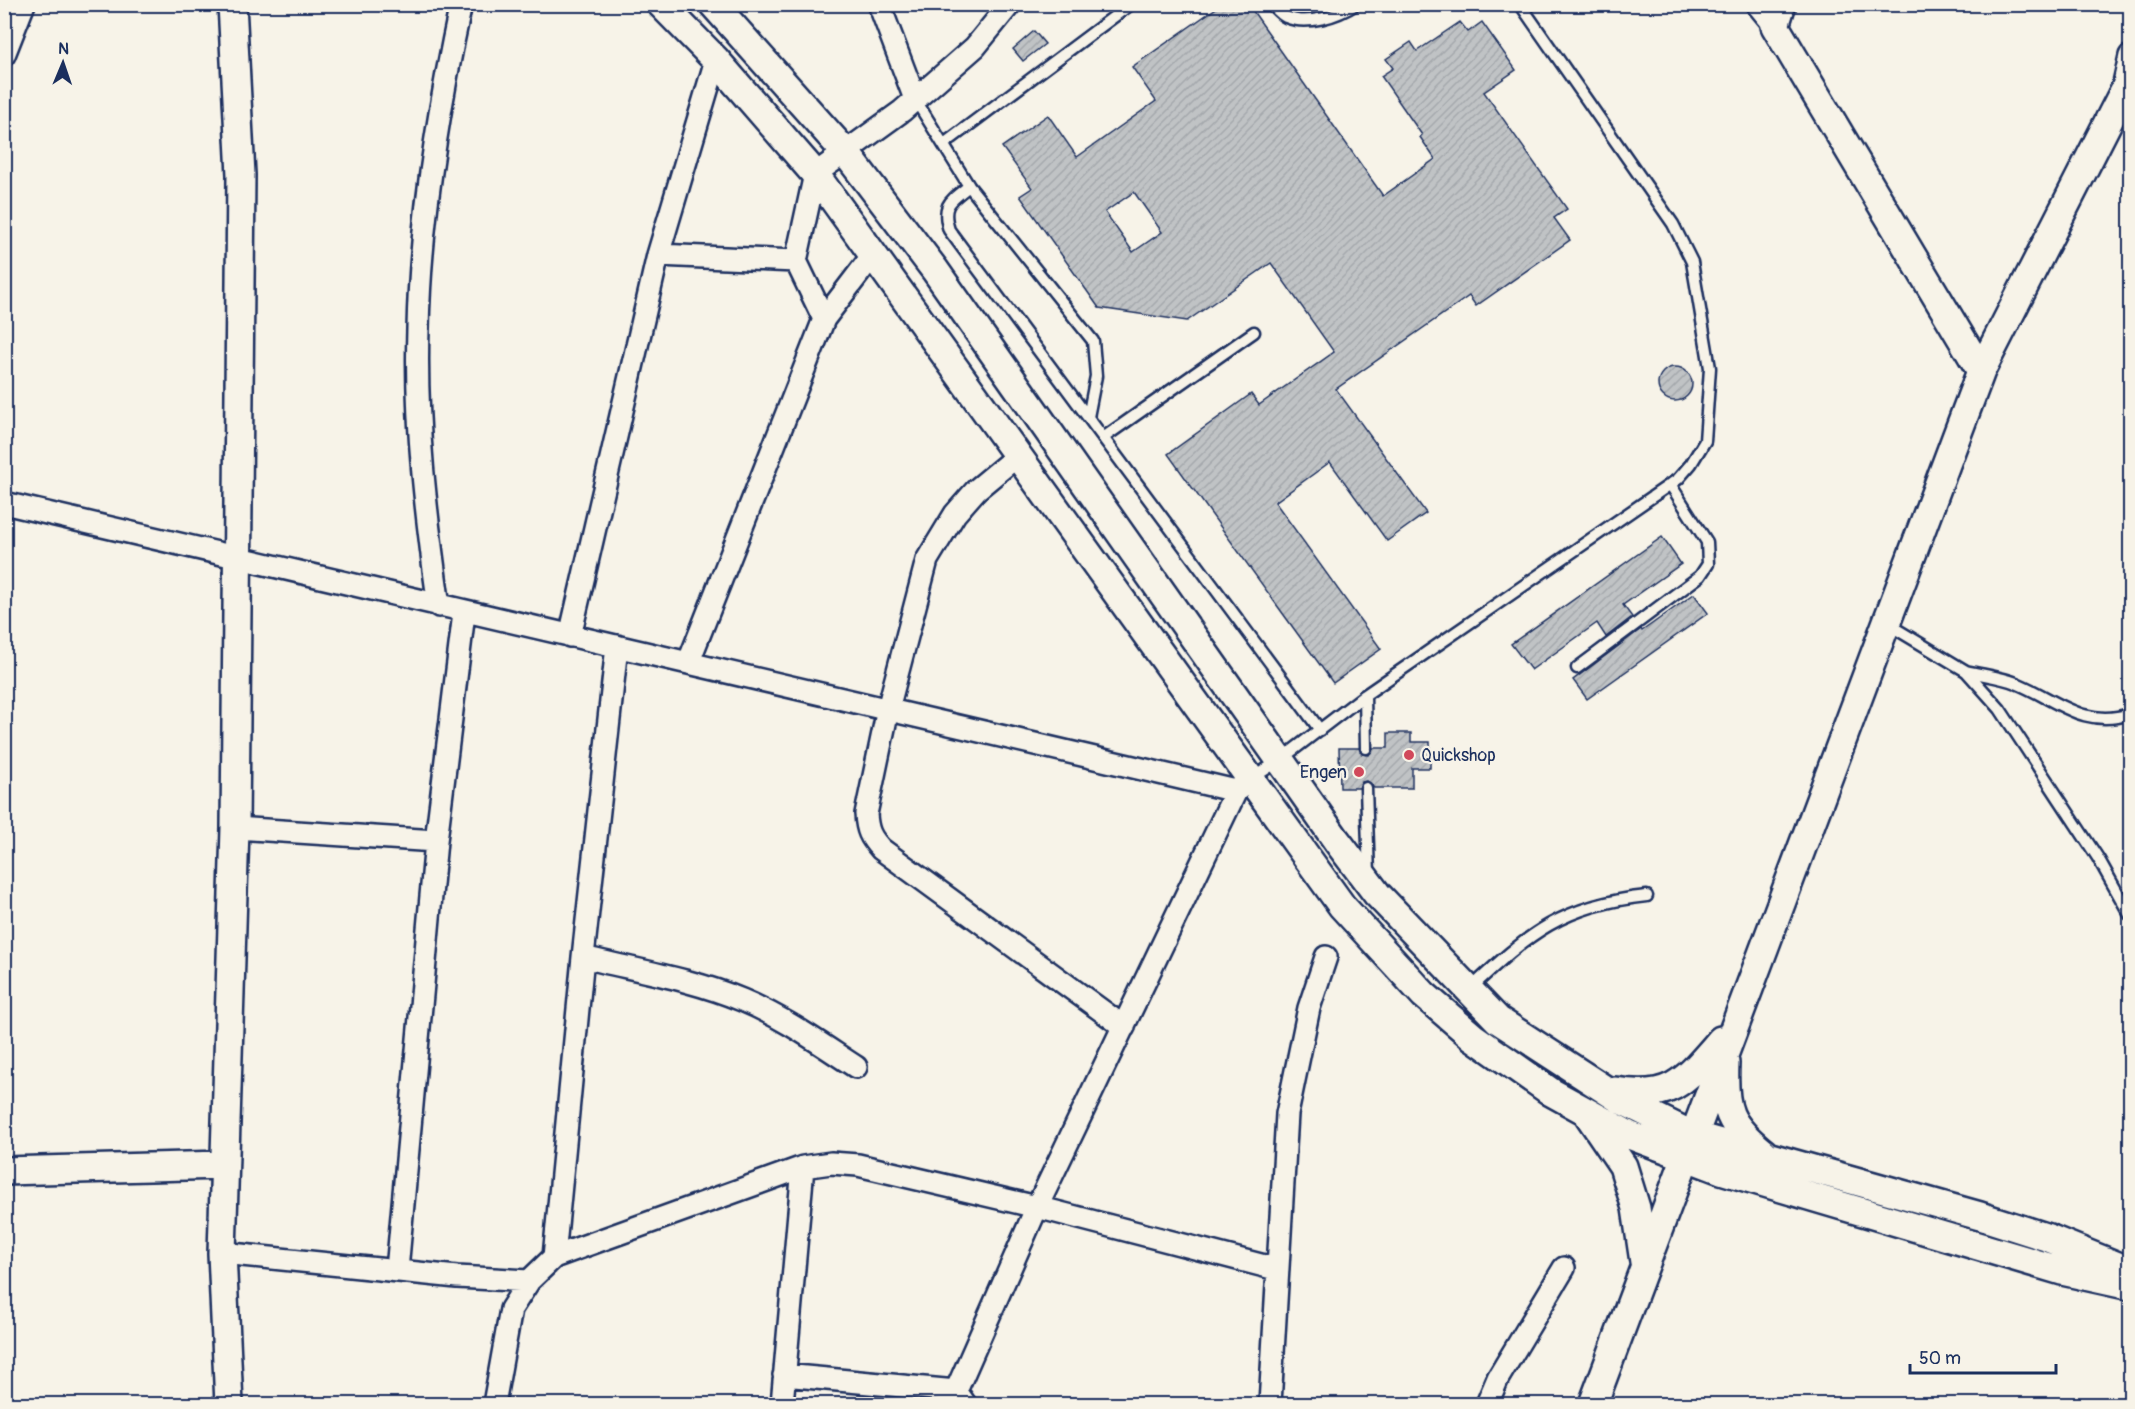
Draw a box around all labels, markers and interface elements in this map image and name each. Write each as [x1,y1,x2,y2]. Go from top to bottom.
north arrow [33,33,93,93]
text: N [58,39,69,59]
place label: Quickshop [1421,744,1496,767]
marker: Quickshop [1402,748,1416,762]
place label: Engen [1300,761,1347,784]
marker: Engen [1352,765,1366,779]
scale bar [1910,1337,2056,1375]
text: 50 m [1919,1347,1961,1370]

